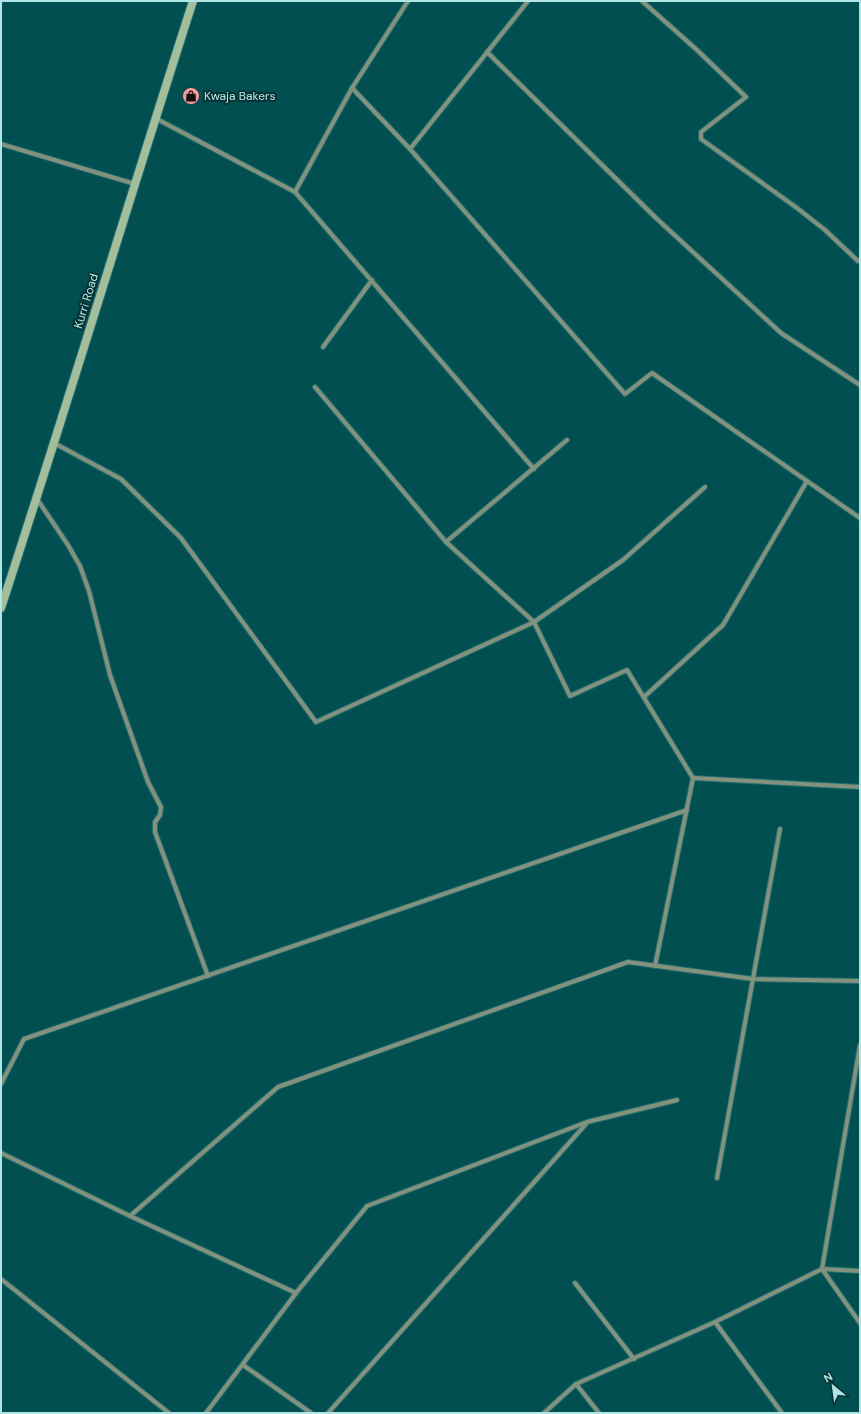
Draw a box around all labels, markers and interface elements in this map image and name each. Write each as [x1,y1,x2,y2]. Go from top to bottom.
shop icon: Kwaja Bakers [181,86,201,106]
place label: Kwaja Bakers [204,88,275,104]
street label: Kurri Road [70,272,102,330]
north arrow [813,1366,853,1406]
text: N [821,1369,835,1385]

